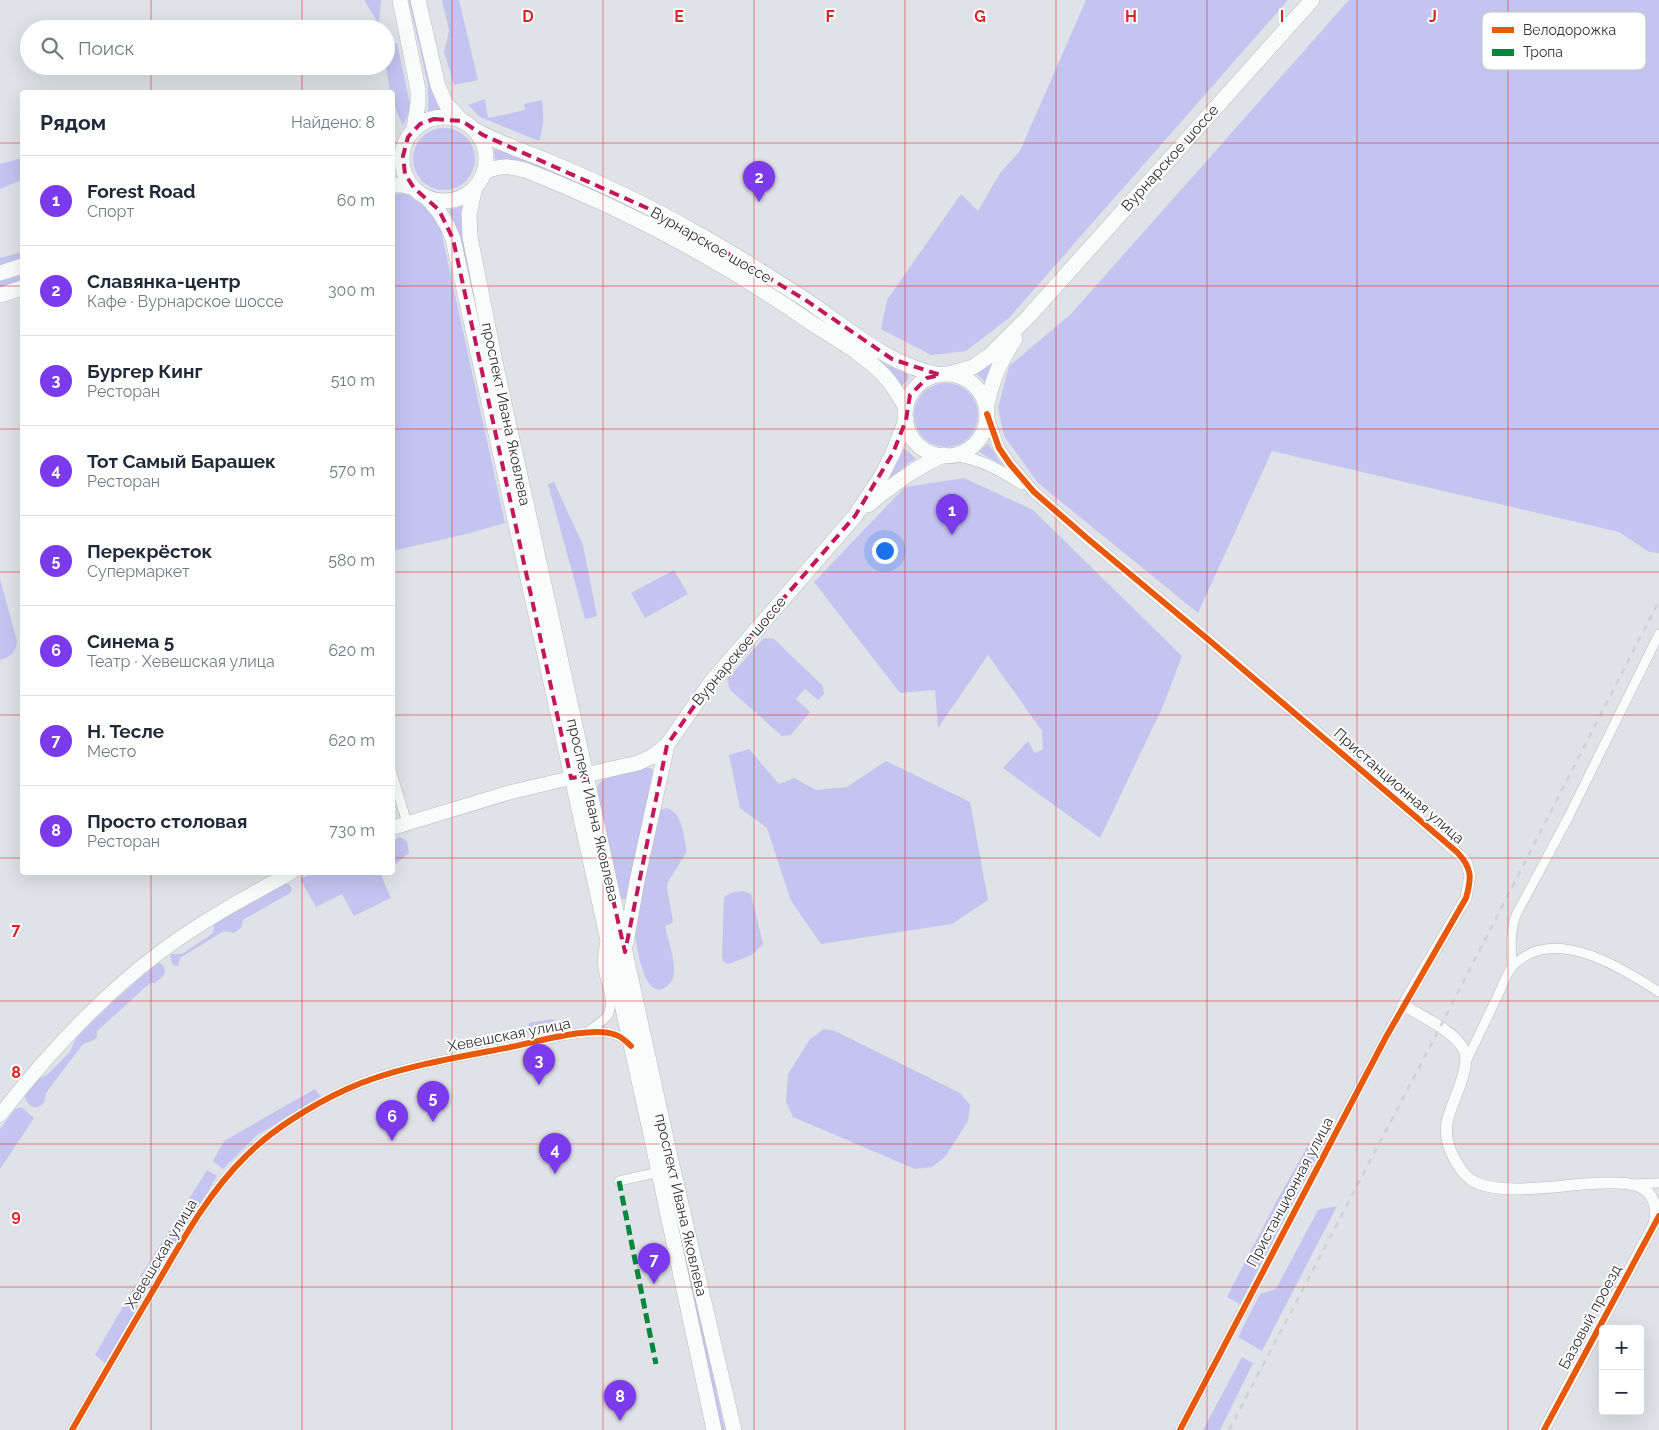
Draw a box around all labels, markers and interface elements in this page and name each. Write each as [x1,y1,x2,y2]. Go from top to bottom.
text: D [522,7,534,26]
text: E [674,7,684,26]
text: F [825,7,835,26]
text: G [974,7,986,26]
text: H [1125,7,1137,26]
text: I [1280,7,1284,26]
text: J [1429,7,1437,26]
legend [1482,12,1646,70]
search box [20,20,395,75]
text: Велодорожка [1523,22,1616,38]
icon: search [38,34,66,62]
text: Поиск [78,37,134,59]
text: Тропа [1523,44,1563,60]
street label: Вурнарское шоссе [1118,101,1223,215]
text: Рядом [40,110,106,135]
text: Найдено: 8 [291,113,375,132]
pin: 2 [743,161,775,202]
text: Forest Road [87,180,196,202]
text: 1 [52,191,60,210]
text: 60 m [337,191,375,210]
text: Спорт [87,202,134,221]
street label: Вурнарское шоссе [647,203,775,287]
text: Славянка-центр [87,270,241,292]
text: 2 [51,281,61,300]
text: 300 m [328,281,375,300]
text: Кафе · Вурнарское шоссе [87,292,283,311]
street label: проспект Ивана Яковлева [478,321,534,507]
text: Бургер Кинг [87,360,202,382]
text: 3 [52,371,60,390]
text: 510 m [331,371,375,390]
text: Ресторан [87,382,160,401]
text: Тот Самый Барашек [87,450,276,472]
text: 4 [51,461,61,480]
text: 570 m [329,461,375,480]
text: Ресторан [87,472,160,491]
pin: 1 [936,494,968,535]
your location [872,538,898,564]
text: Перекрёсток [87,540,212,562]
text: 5 [52,551,60,570]
text: 580 m [328,551,375,570]
text: Супермаркет [87,562,190,581]
street label: Вурнарское шоссе [688,593,790,709]
text: Синема 5 [87,630,174,652]
text: 6 [51,641,61,660]
text: 620 m [328,641,375,660]
text: Театр · Хевешская улица [87,652,275,671]
street label: проспект Ивана Яковлева [563,717,623,903]
text: Н. Тесле [87,720,164,742]
street label: Пристанционная улица [1330,724,1468,848]
text: 7 [52,731,60,750]
text: 620 m [328,731,375,750]
text: Место [87,742,136,761]
text: Просто столовая [87,810,247,832]
text: 8 [51,821,61,840]
text: 730 m [329,821,375,840]
text: Ресторан [87,832,160,851]
text: 7 [12,920,21,939]
street label: Хевешская улица [446,1014,572,1056]
pin: 3 [523,1044,555,1085]
text: 8 [11,1063,21,1082]
pin: 5 [417,1081,449,1122]
pin: 6 [376,1100,408,1141]
street label: проспект Ивана Яковлева [651,1112,711,1298]
street label: Пристанционная улица [1243,1114,1337,1270]
pin: 4 [539,1133,571,1174]
street label: Хевешская улица [121,1196,201,1312]
text: 9 [11,1206,21,1225]
pin: 7 [638,1243,670,1284]
street label: Базовый проезд [1555,1261,1625,1372]
map controls [1599,1325,1644,1415]
button: + [1599,1325,1644,1370]
button: − [1599,1370,1644,1415]
pin: 8 [604,1380,636,1421]

